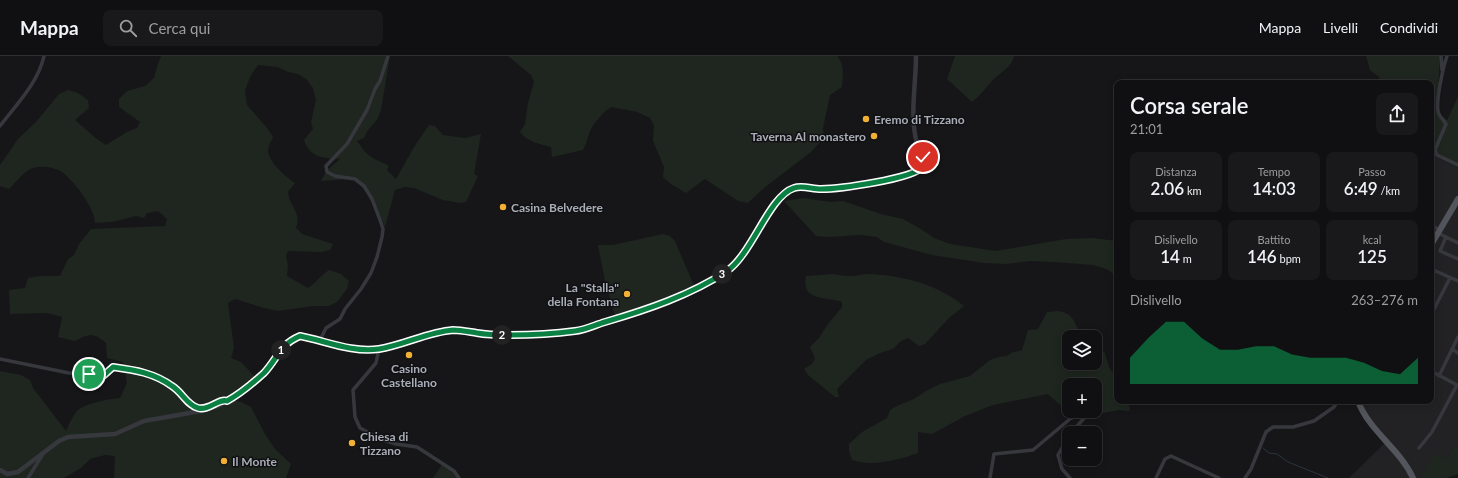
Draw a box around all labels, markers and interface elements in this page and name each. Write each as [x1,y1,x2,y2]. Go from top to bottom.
search box [103,10,383,46]
text: Mappa [20,16,79,39]
icon: search [117,17,139,39]
text: Cerca qui [149,19,210,37]
text: Mappa [1259,19,1301,36]
text: Livelli [1323,19,1358,36]
text: Condividi [1380,19,1438,36]
text: Corsa serale [1130,92,1248,119]
button: share [1376,93,1418,135]
place label: Eremo di Tizzano [874,112,965,127]
marker: Eremo di Tizzano [861,114,871,124]
text: 21:01 [1130,121,1163,137]
place label: Taverna Al monastero [750,129,866,144]
marker: Taverna Al monastero [869,131,879,141]
pin [906,140,940,174]
icon: check [912,146,934,168]
text: Distanza [1155,165,1197,178]
text: Tempo [1258,165,1290,178]
text: Passo [1358,165,1386,178]
text: 2.06 [1150,178,1184,199]
text: 14:03 [1252,178,1296,199]
text: 6:49 [1344,178,1378,199]
text: km [1184,184,1202,197]
text: /km [1378,184,1400,197]
place label: Casina Belvedere [511,200,603,215]
marker: Casina Belvedere [498,202,508,212]
text: Dislivello [1154,233,1198,246]
text: Battito [1258,233,1290,246]
text: kcal [1363,233,1381,246]
text: 14 [1160,246,1180,267]
text: 146 [1247,246,1277,267]
text: 125 [1357,246,1387,267]
text: m [1180,252,1192,265]
text: bpm [1277,252,1301,265]
pin: 3 [712,264,732,284]
text: 3 [719,267,725,280]
place label: La "Stalla" della Fontana [548,280,619,309]
marker: La "Stalla" della Fontana [622,289,632,299]
text: Dislivello [1130,292,1182,308]
text: 263–276 m [1351,292,1418,308]
pin: 2 [492,325,512,345]
text: 2 [499,328,505,341]
map controls [1062,330,1102,466]
button: layers [1062,330,1102,370]
pin: 1 [271,340,291,360]
text: 1 [278,343,284,356]
marker: Casino Castellano [404,350,414,360]
pin [72,357,106,391]
place label: Casino Castellano [381,361,437,390]
icon: arrive [78,363,100,385]
button: + [1062,378,1102,418]
button: − [1062,426,1102,466]
place label: Chiesa di Tizzano [360,429,408,458]
marker: Chiesa di Tizzano [347,438,357,448]
place label: Il Monte [232,454,278,469]
marker: Il Monte [219,456,229,466]

